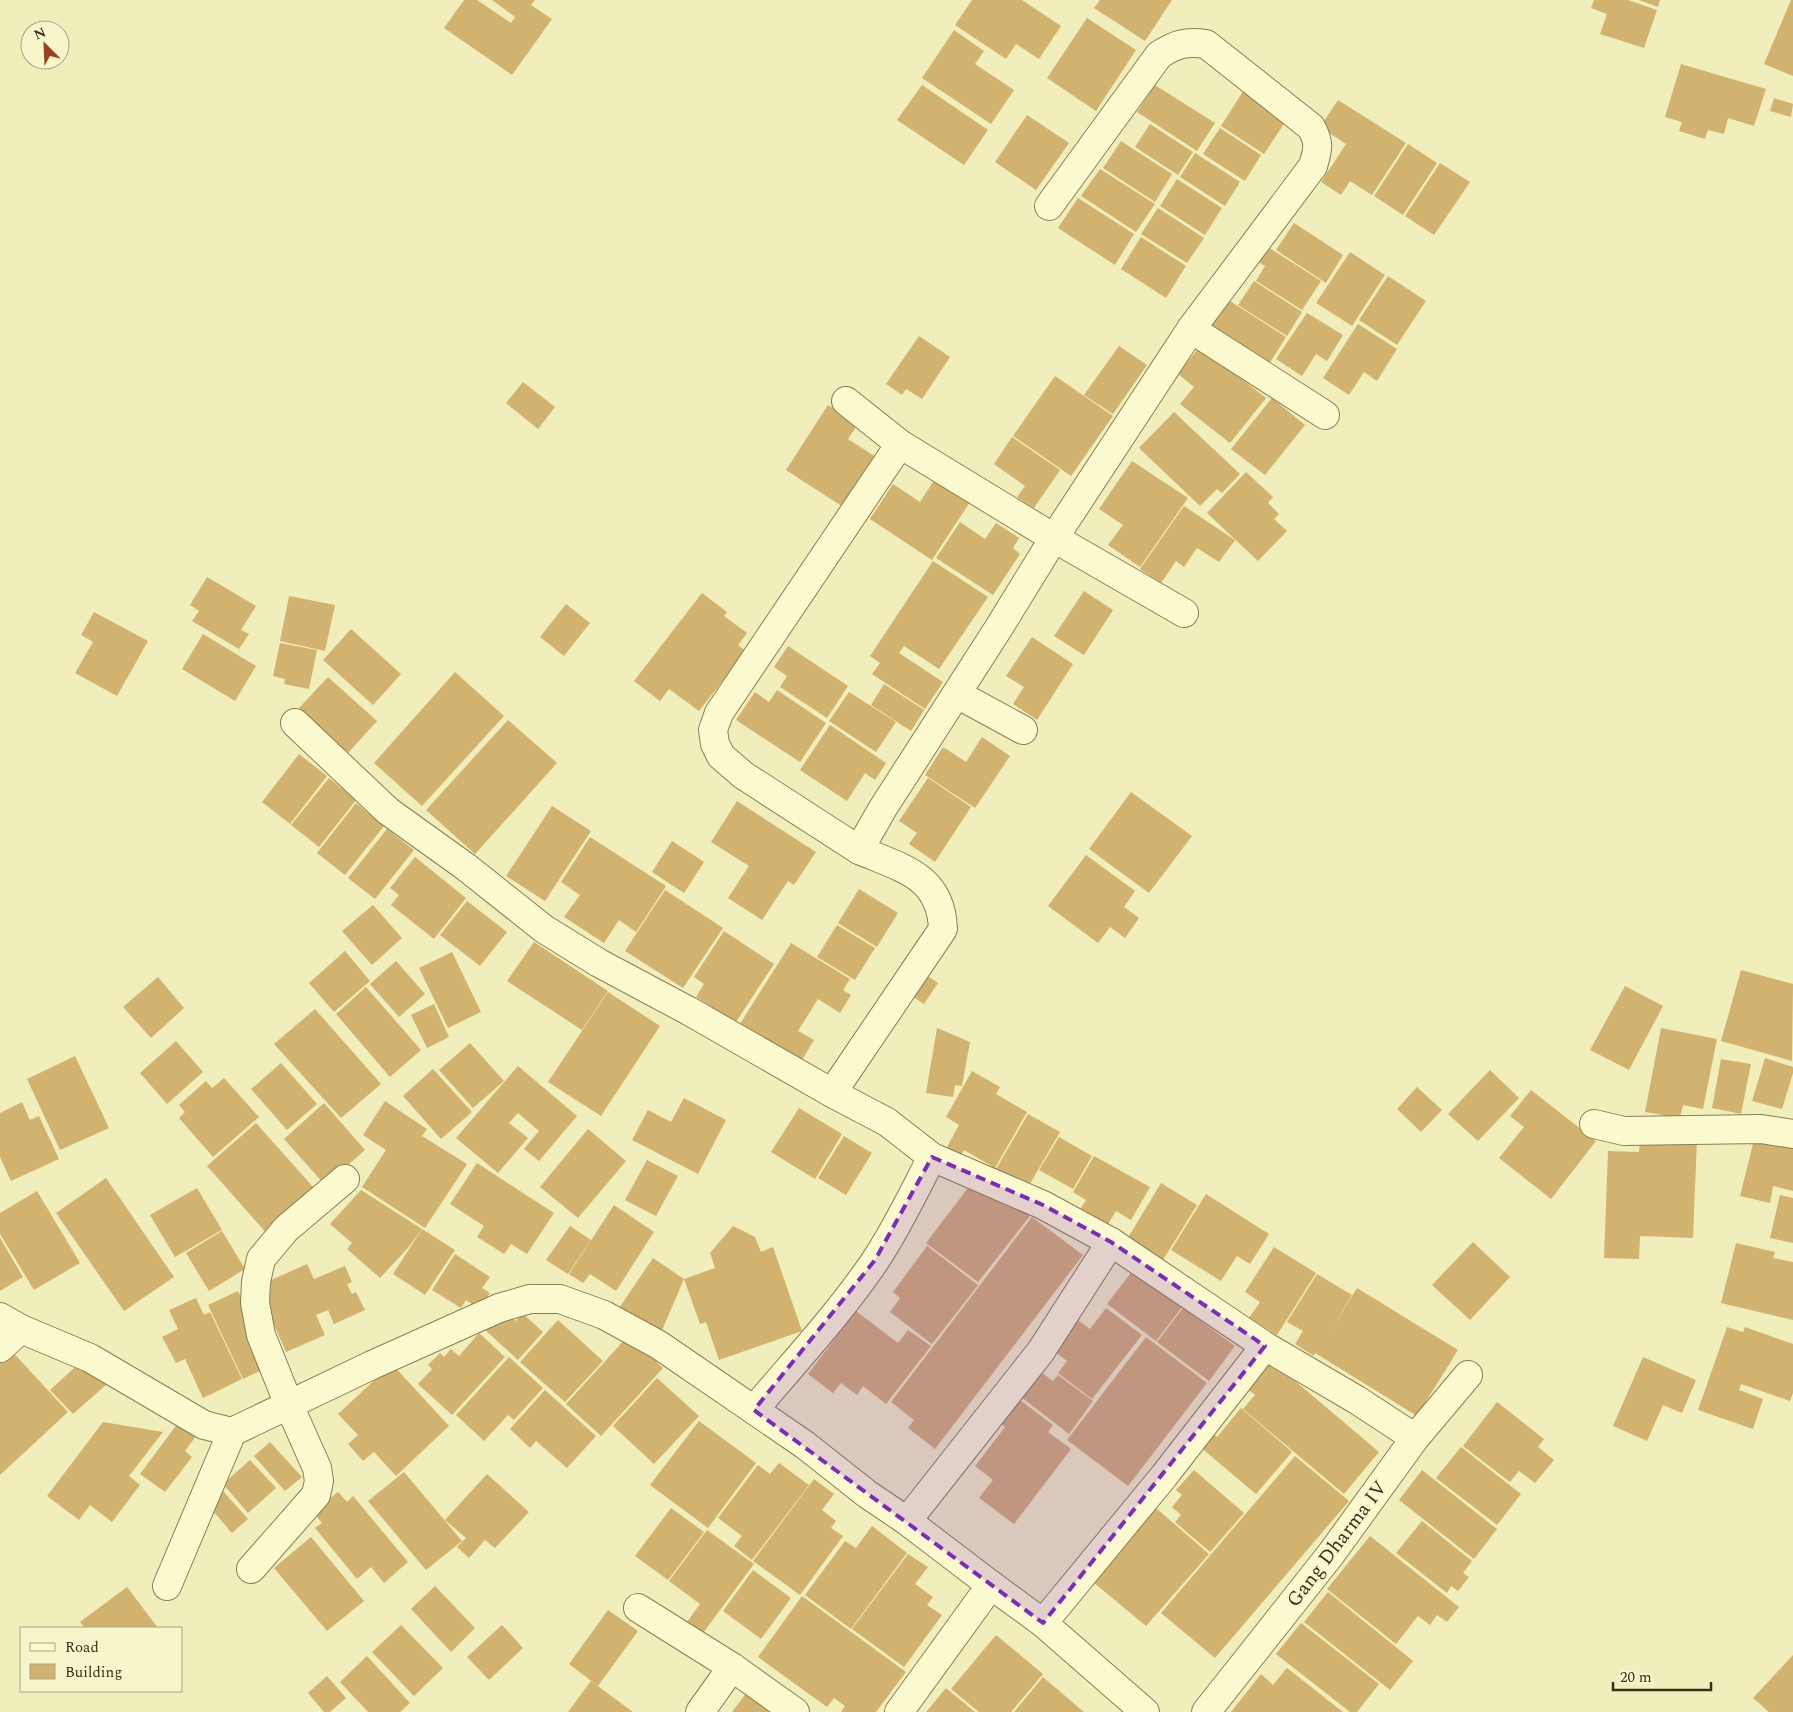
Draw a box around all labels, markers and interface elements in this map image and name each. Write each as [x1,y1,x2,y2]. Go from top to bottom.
north arrow [20,20,70,70]
text: N [30,22,49,45]
street label: Gang Dharma IV [1279,1474,1395,1614]
legend [20,1627,182,1692]
text: Road [65,1636,99,1659]
scale bar [1613,1660,1710,1692]
text: Building [65,1661,122,1684]
text: 20 m [1620,1666,1652,1689]

